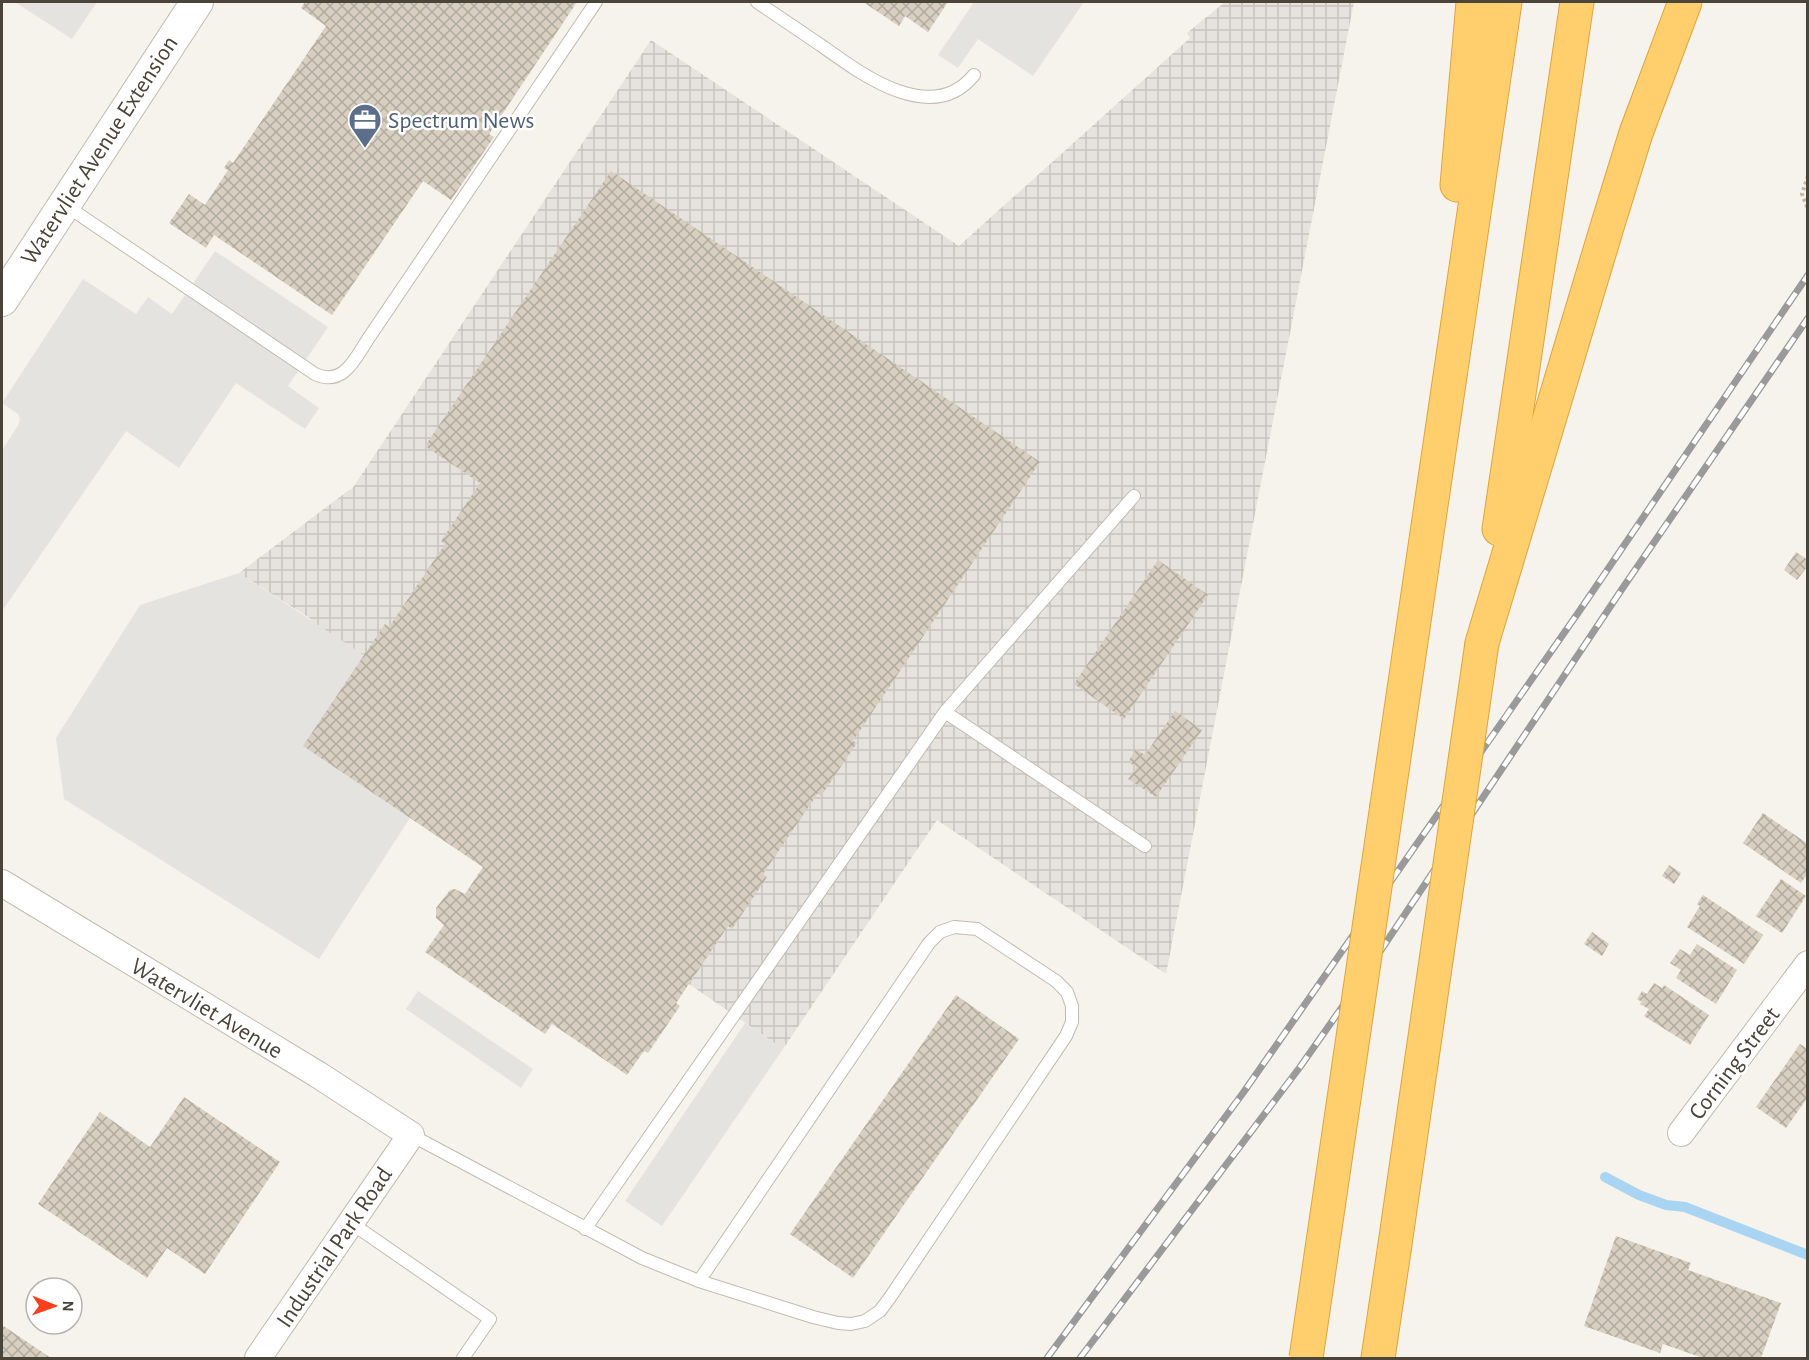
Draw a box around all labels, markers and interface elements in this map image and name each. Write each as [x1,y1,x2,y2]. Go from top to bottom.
street label: Watervliet Avenue Extension [17,32,183,269]
office icon: Spectrum News [347,102,383,149]
place label: Spectrum News [388,109,534,133]
street label: Watervliet Avenue [127,954,286,1063]
street label: Corning Street [1685,1003,1785,1124]
street label: Industrial Park Road [272,1163,397,1332]
north arrow [24,1276,84,1336]
text: N [60,1301,76,1312]

